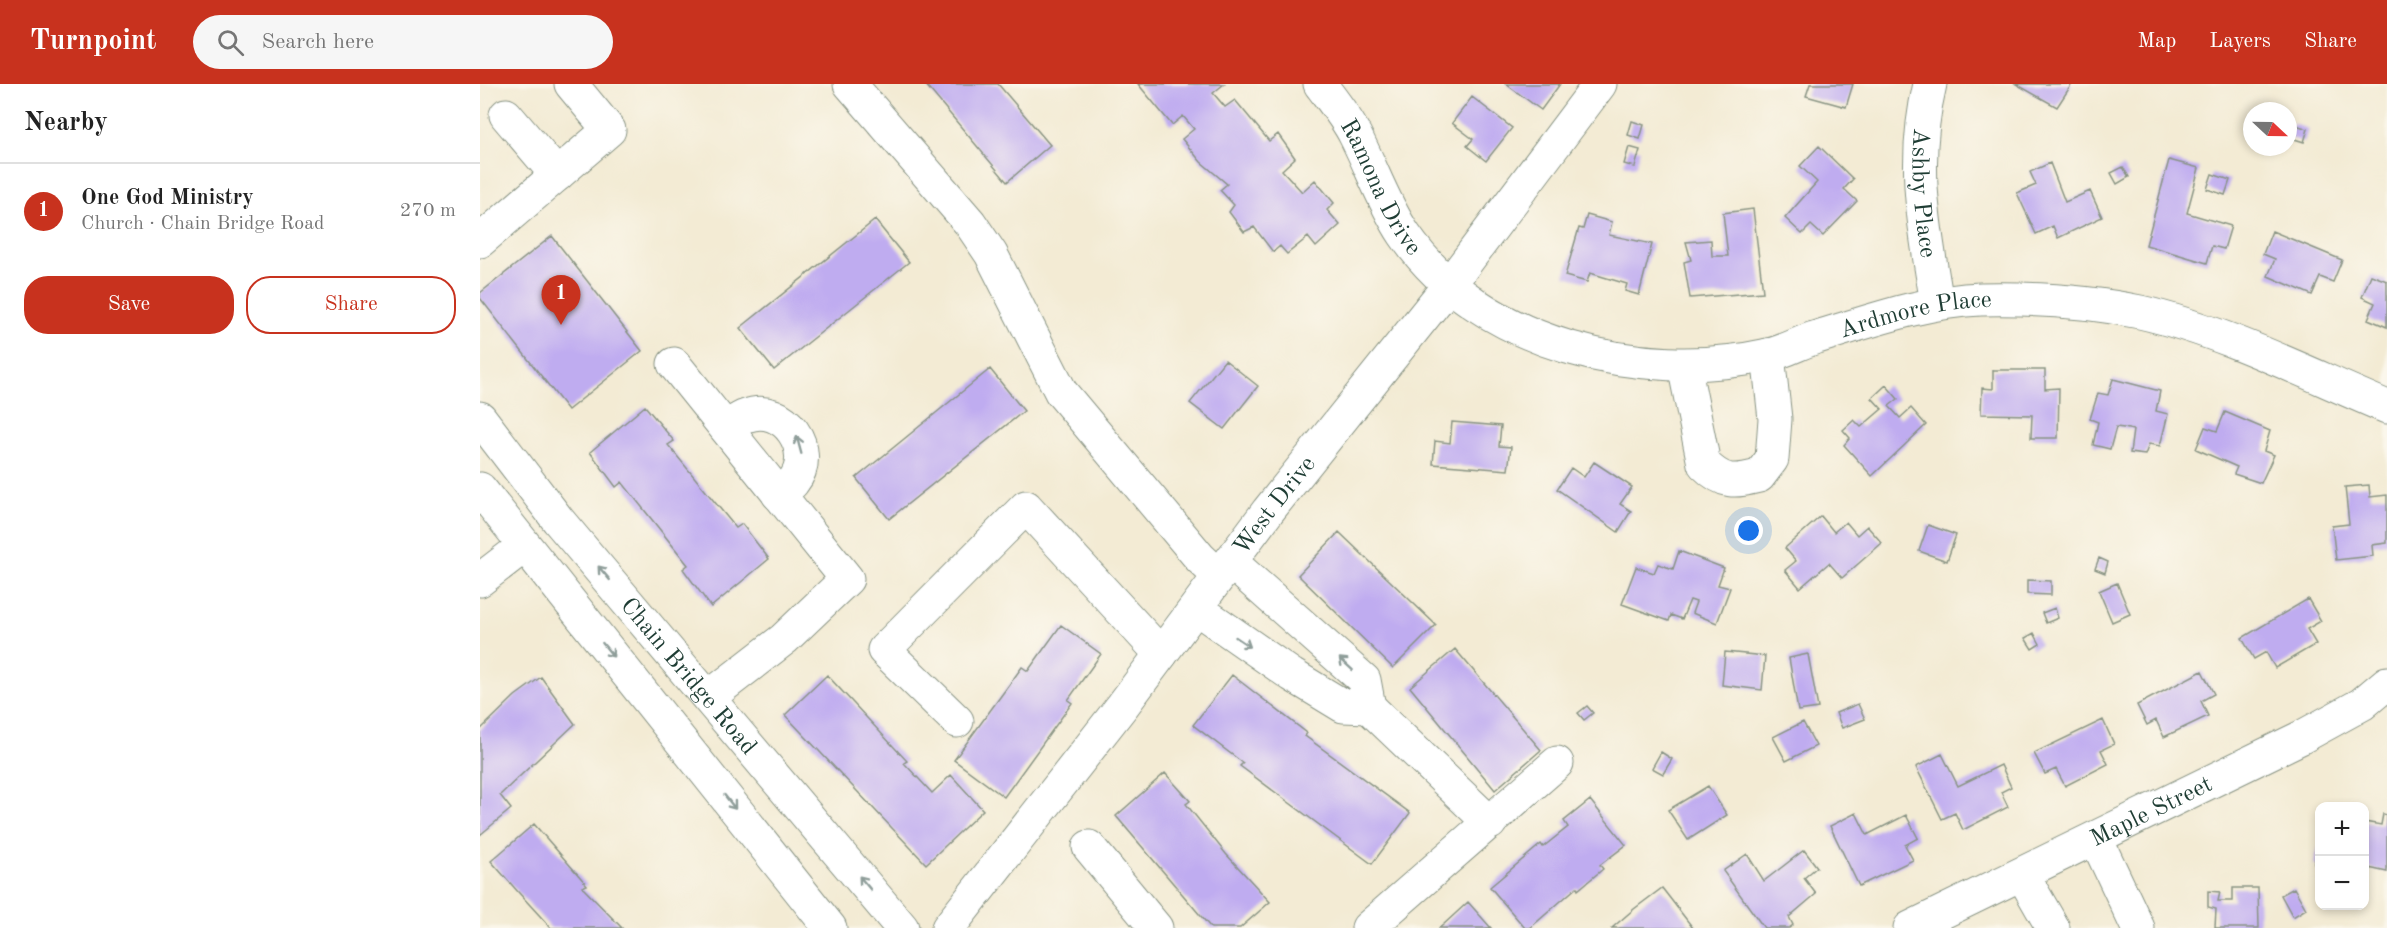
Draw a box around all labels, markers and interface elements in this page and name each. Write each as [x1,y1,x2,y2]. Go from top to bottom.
search box [193,15,613,69]
icon: search [214,26,247,59]
text: Turnpoint [30,28,157,56]
text: Search here [262,31,374,53]
text: Map [2137,31,2176,52]
text: Layers [2209,31,2271,52]
text: Share [2304,31,2357,52]
north arrow [2243,102,2297,156]
text: Nearby [24,110,108,136]
street label: Ramona Drive [1335,116,1425,260]
street label: Ashby Place [1906,127,1939,260]
text: One God Ministry [81,187,254,209]
text: 1 [38,201,49,221]
text: 270 m [400,201,456,221]
text: Church · Chain Bridge Road [81,214,325,234]
button: Save [24,276,234,334]
button: Share [246,276,456,334]
pin: 1 [542,276,580,325]
street label: Ardmore Place [1837,289,1992,343]
one-way arrow [793,436,804,455]
street label: West Drive [1230,452,1321,560]
your location [1734,516,1763,545]
one-way arrow [597,565,610,581]
street label: Chain Bridge Road [615,594,760,760]
one-way arrow [1235,636,1251,648]
one-way arrow [602,642,615,658]
one-way arrow [1339,657,1354,671]
street label: Maple Street [2087,773,2217,852]
one-way arrow [723,794,736,810]
map controls [2315,802,2369,910]
button: + [2315,802,2369,856]
button: − [2315,856,2369,910]
one-way arrow [858,875,871,891]

